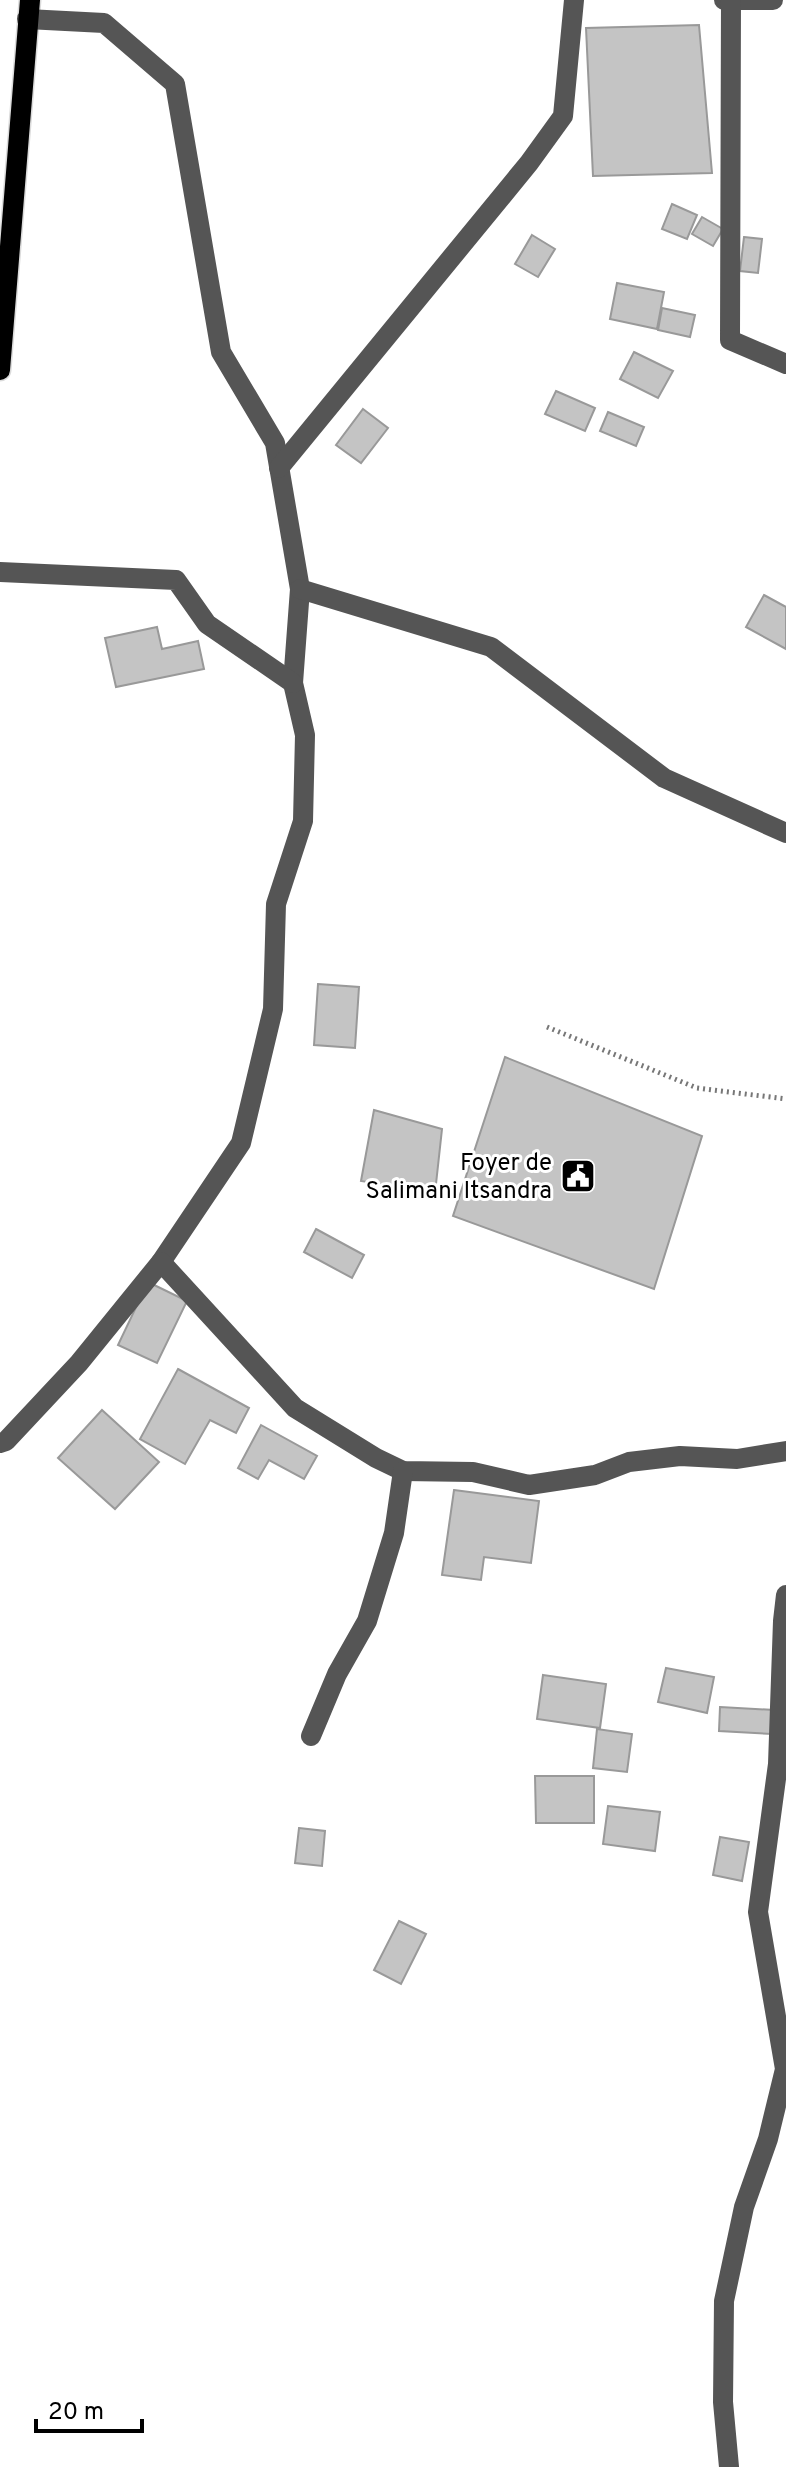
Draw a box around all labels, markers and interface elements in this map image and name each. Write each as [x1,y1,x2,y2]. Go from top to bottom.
place label: Foyer de Salimani Itsandra [366,1149,552,1207]
public building icon: Foyer de Salimani Itsandra [559,1157,597,1195]
scale bar [36,2383,142,2433]
text: 20 m [48,2398,104,2428]

